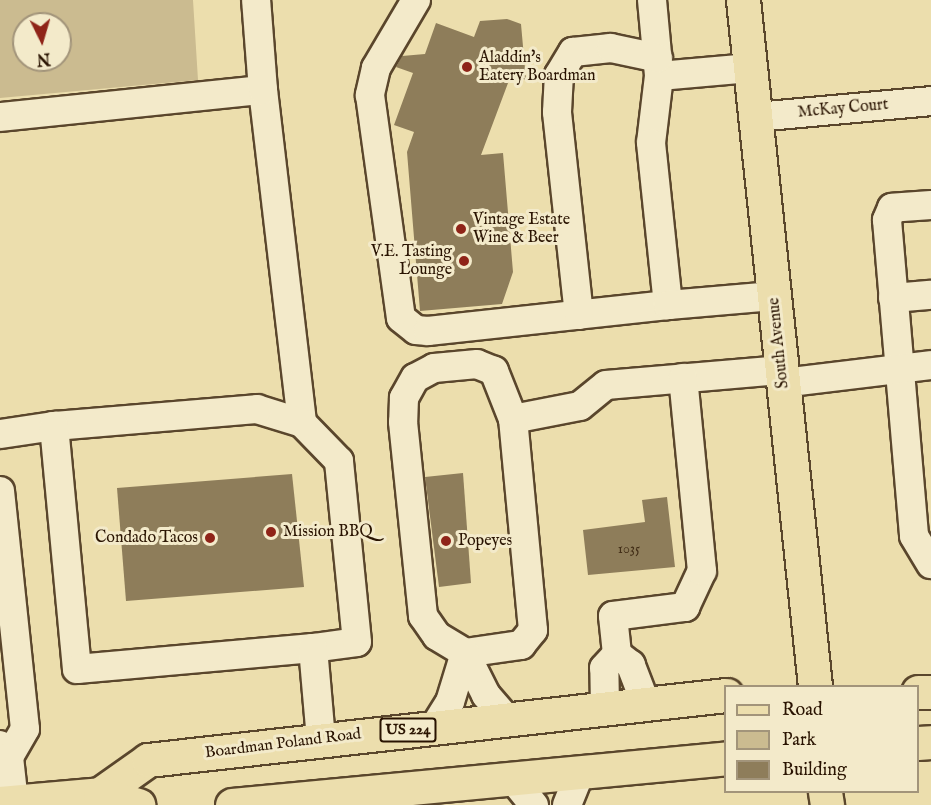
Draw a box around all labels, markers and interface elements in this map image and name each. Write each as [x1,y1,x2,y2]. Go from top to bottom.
north arrow [12,12,72,72]
text: N [36,47,51,69]
place label: Aladdin's Eatery Boardman [479,48,595,86]
marker: Aladdin's Eatery Boardman [460,60,474,74]
street label: McKay Court [797,95,889,123]
place label: Vintage Estate Wine & Beer [473,210,570,248]
marker: Vintage Estate Wine & Beer [454,222,468,236]
place label: V.E. Tasting Lounge [371,242,452,280]
marker: V.E. Tasting Lounge [457,254,471,268]
street label: South Avenue [765,297,793,389]
place label: Mission BBQ [283,522,373,542]
marker: Mission BBQ [264,525,278,539]
place label: Condado Tacos [95,528,198,548]
marker: Condado Tacos [203,531,217,545]
place label: Popeyes [458,531,512,551]
marker: Popeyes [439,534,453,548]
house number: 1035 [618,541,640,557]
legend [724,685,919,793]
text: Road [782,699,823,722]
road number: US 224 [378,718,438,742]
street label: Boardman Poland Road [204,725,362,763]
text: Park [782,729,816,752]
text: Building [782,759,847,782]

